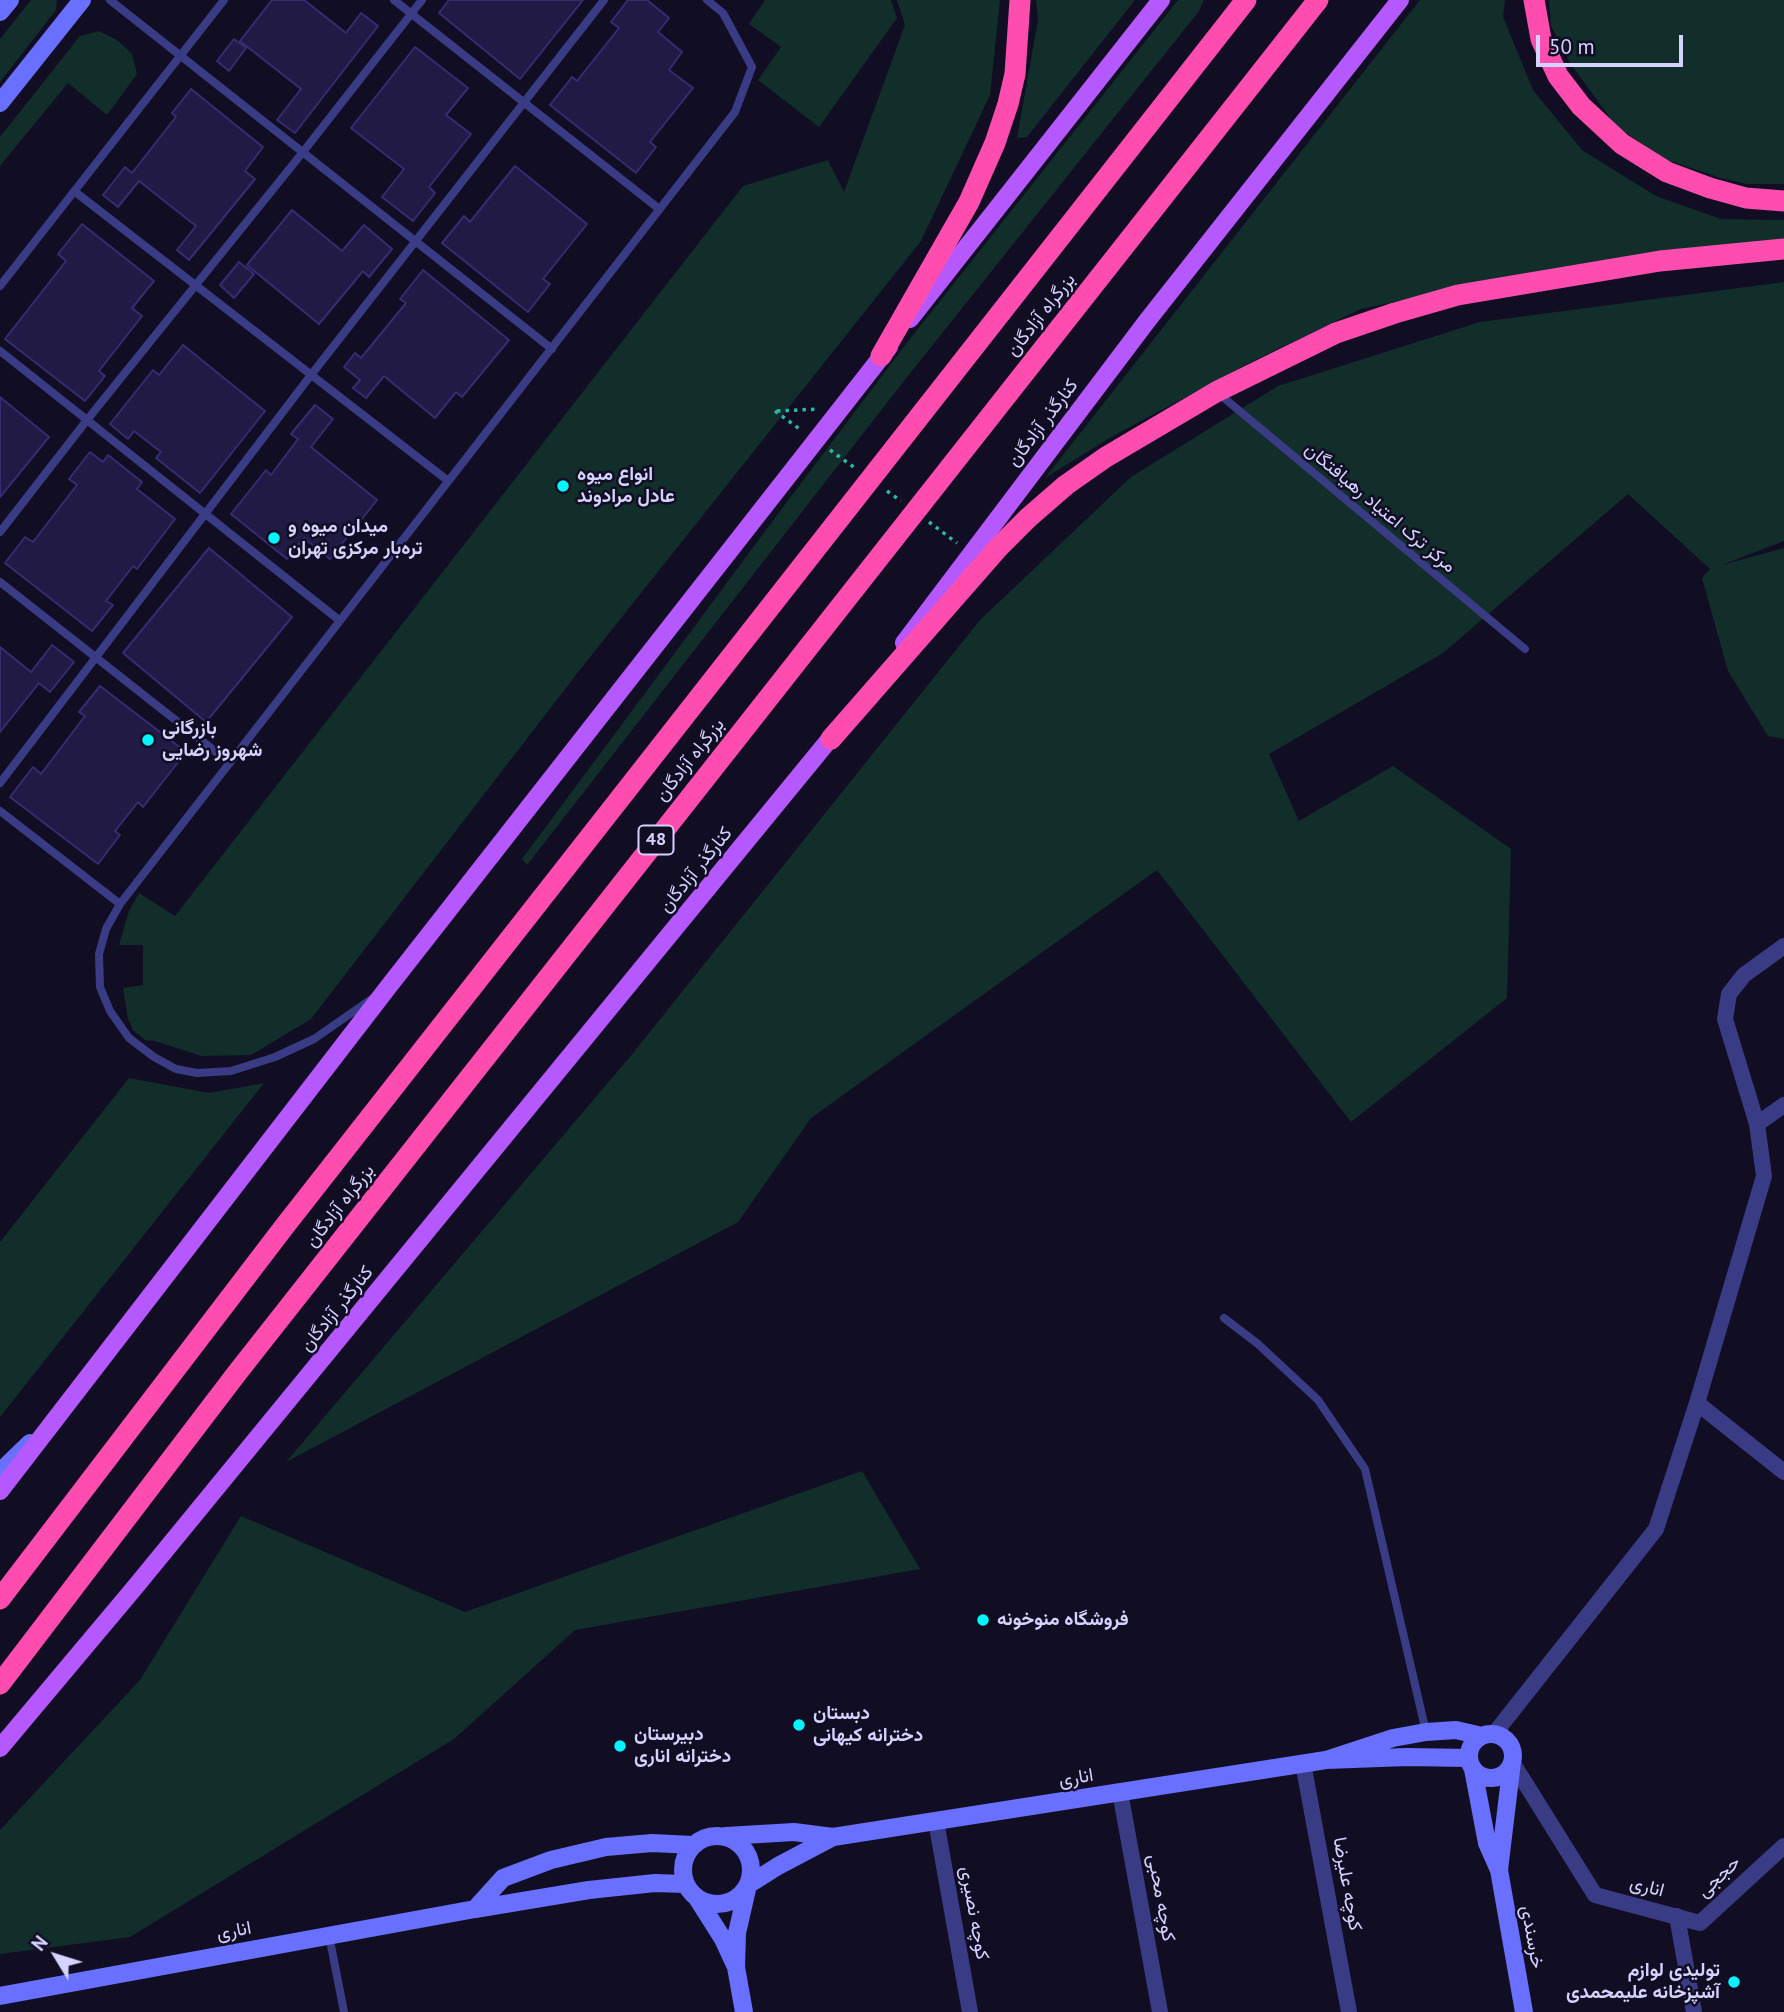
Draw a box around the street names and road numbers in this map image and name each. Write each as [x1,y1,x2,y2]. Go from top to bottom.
street label: بزرگراه آزادگان [1001,269,1081,361]
street label: کنارگذر آزادگان [1003,375,1083,471]
street label: مرکز ترک اعتیاد رهیافتگان [1300,438,1460,578]
street label: بزرگراه آزادگان [650,714,730,806]
street label: کنارگذر آزادگان [654,822,738,918]
road number: 48 [638,826,674,854]
street label: بزرگراه آزادگان [300,1160,380,1252]
street label: کنارگذر آزادگان [295,1261,379,1357]
street label: اناری [1057,1764,1095,1792]
street label: کوچه علیرضا [1328,1835,1366,1933]
street label: حججی [1693,1851,1745,1903]
street label: کوچه محبی [1142,1853,1180,1943]
street label: کوچه نصیری [955,1864,993,1962]
street label: اناری [1627,1871,1667,1903]
street label: خرسندی [1515,1904,1549,1970]
street label: اناری [215,1917,253,1945]

